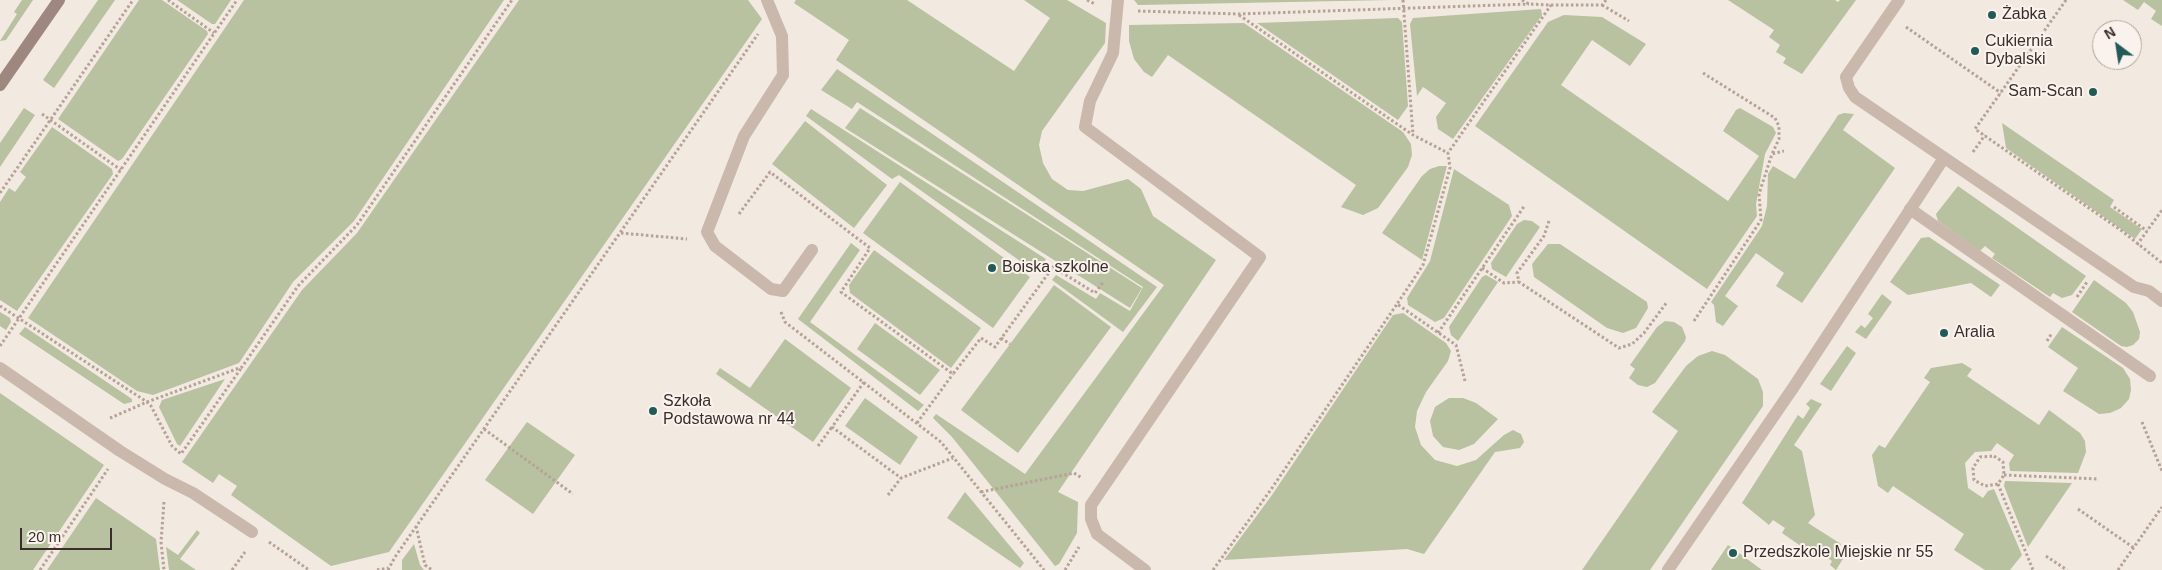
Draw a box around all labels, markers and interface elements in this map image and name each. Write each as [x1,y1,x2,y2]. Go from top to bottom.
place label: Żabka [2002,5,2046,25]
marker: Żabka [1986,9,1998,21]
north arrow [2092,20,2142,70]
text: N [2101,24,2118,42]
place label: Cukiernia Dybalski [1985,32,2053,70]
marker: Cukiernia Dybalski [1969,45,1981,57]
place label: Sam-Scan [2008,82,2083,102]
marker: Sam-Scan [2087,86,2099,98]
place label: Boiska szkolne [1002,258,1109,278]
marker: Boiska szkolne [986,262,998,274]
place label: Aralia [1954,323,1995,343]
marker: Aralia [1938,327,1950,339]
place label: Szkoła Podstawowa nr 44 [663,392,795,430]
marker: Szkoła Podstawowa nr 44 [647,405,659,417]
scale bar [22,518,115,550]
text: 20 m [28,528,61,545]
place label: Przedszkole Miejskie nr 55 [1743,543,1933,563]
marker: Przedszkole Miejskie nr 55 [1727,547,1739,559]

